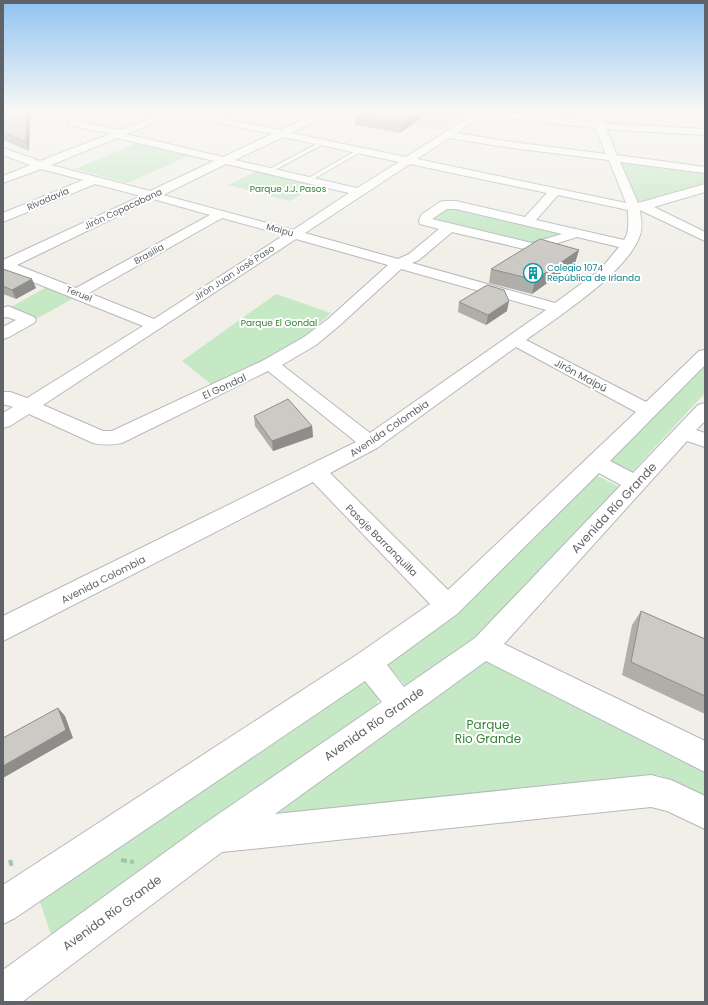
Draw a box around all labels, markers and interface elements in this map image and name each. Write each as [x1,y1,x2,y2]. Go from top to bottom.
park label: Parque J.J. Pasos [250,183,327,195]
street label: Rivadavia [25,185,71,213]
street label: Jirón Copacabana [82,186,164,232]
street label: Maipu [265,221,295,239]
street label: Brasilia [132,241,166,267]
street label: Jirón Juan José Paso [191,242,277,304]
building icon: Colegio 1074 República de Irlanda [522,262,544,284]
place label: Colegio 1074 República de Irlanda [547,262,640,284]
street label: Teruel [64,283,94,305]
park label: Parque El Gondal [241,317,317,329]
street label: Jirón Maipú [552,355,610,396]
street label: El Gondal [200,370,249,403]
street label: Avenida Colombia [347,396,432,461]
street label: Avenida Río Grande [567,458,660,557]
street label: Pasaje Barranquilla [342,501,421,580]
street label: Avenida Colombia [58,552,148,607]
street label: Avenida Río Grande [320,683,427,765]
park label: Parque Rio Grande [455,716,521,747]
street label: Avenida Río Grande [59,871,165,954]

